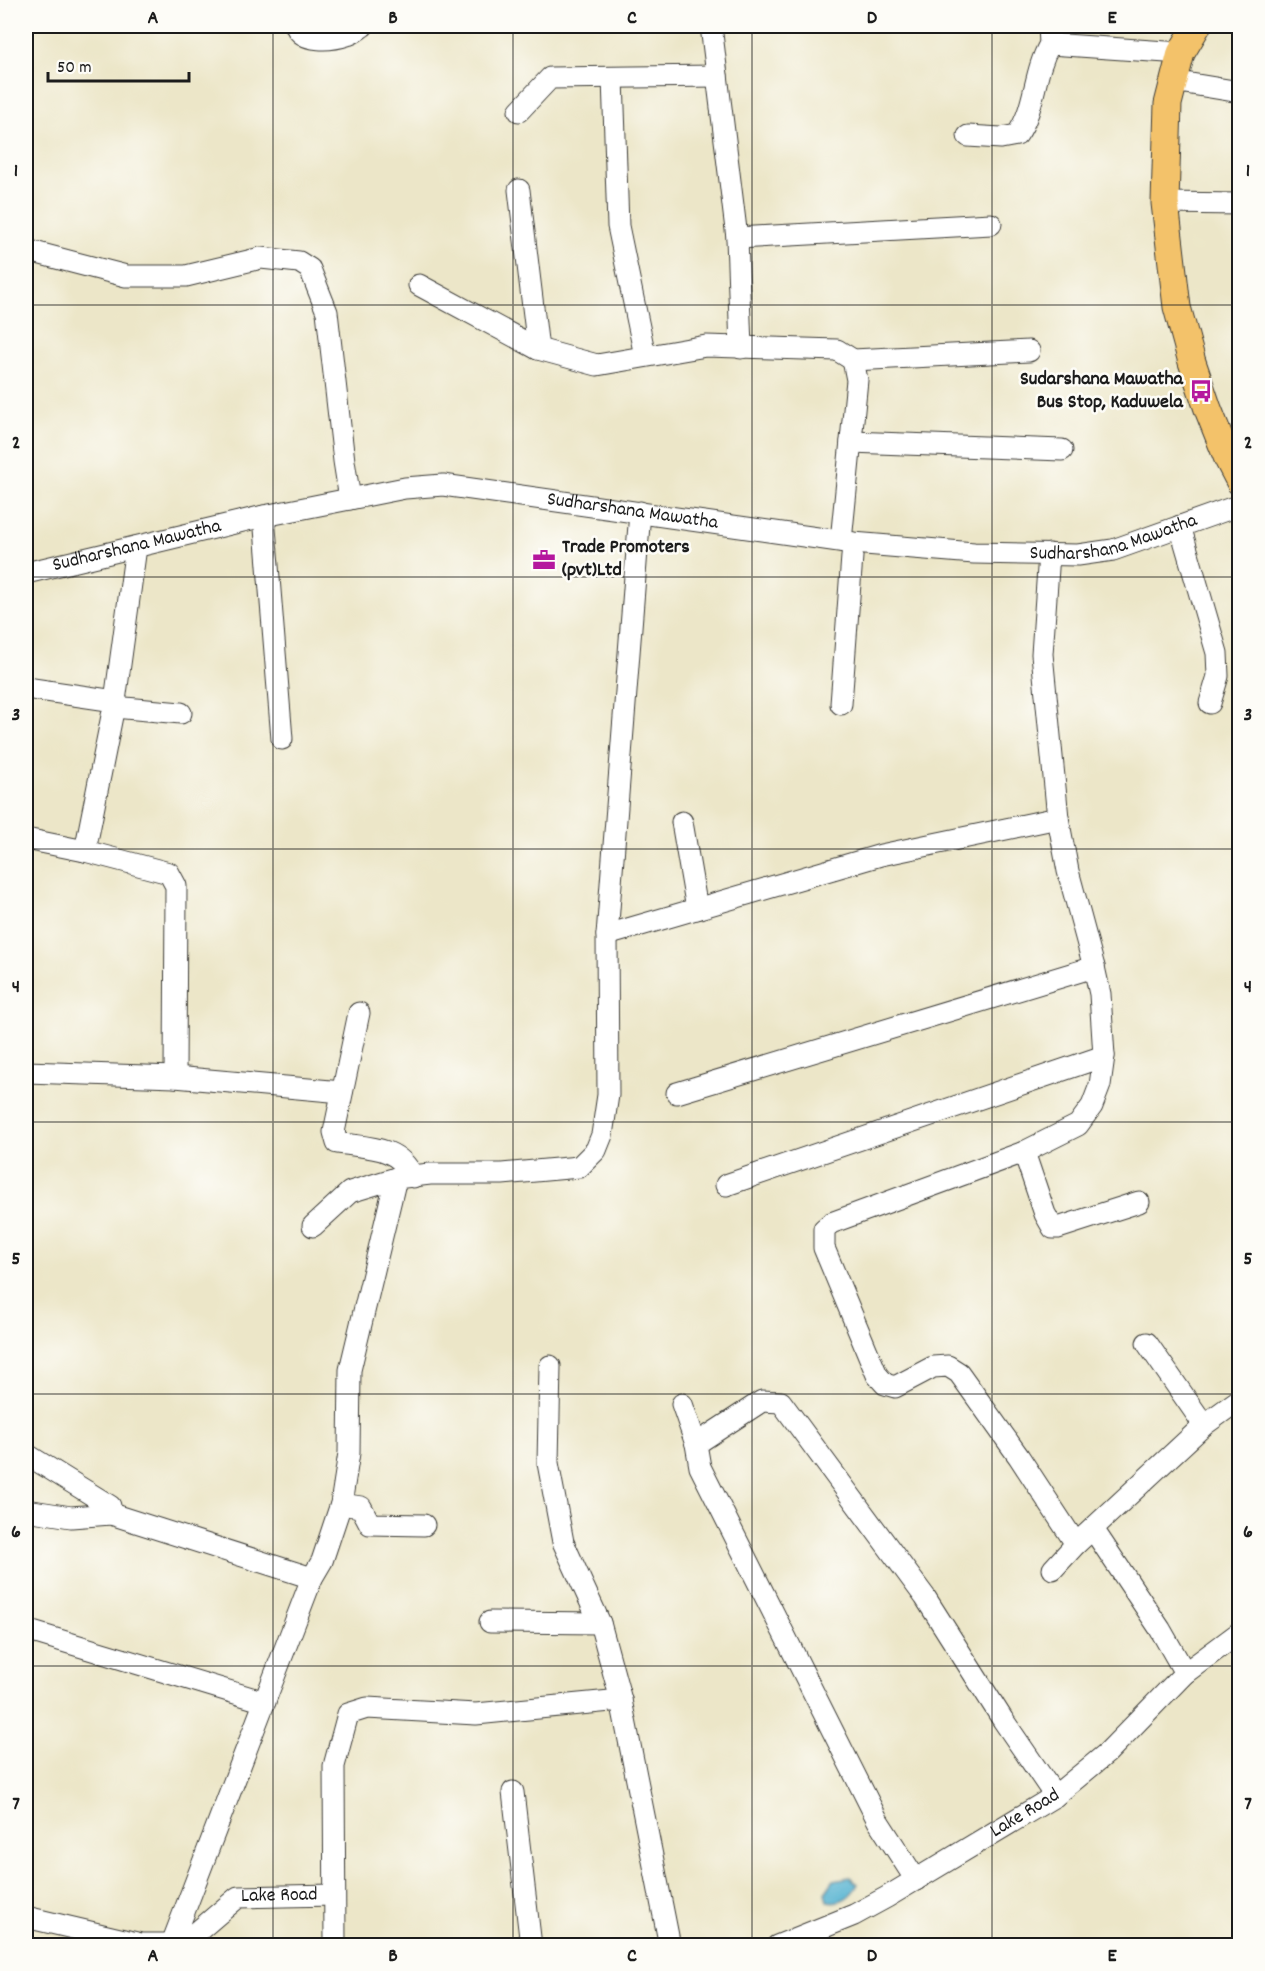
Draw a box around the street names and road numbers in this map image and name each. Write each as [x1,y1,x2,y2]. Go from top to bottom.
street label: Sudharshana Mawatha [545,486,720,538]
street label: Sudharshana Mawatha [1029,507,1202,569]
street label: Sudharshana Mawatha [50,513,225,580]
street label: Lake Road [985,1782,1065,1846]
street label: Lake Road [241,1881,318,1911]

